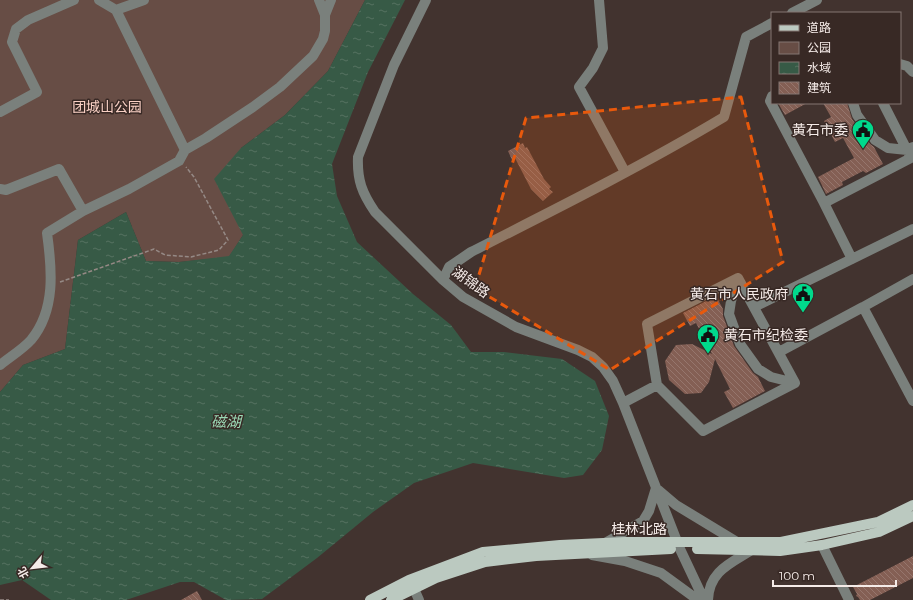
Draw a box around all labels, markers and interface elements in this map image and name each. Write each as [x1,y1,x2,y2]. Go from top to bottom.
legend [771,12,901,104]
text: 道路 [807,20,831,35]
text: 公园 [807,40,831,55]
text: 水域 [807,60,831,75]
text: 建筑 [807,80,831,95]
park label: 团城山公园 [72,98,142,116]
public building icon: 黄石市委 [850,117,876,150]
place label: 黄石市委 [792,121,848,139]
street label: 湖锦路 [449,262,493,302]
public building icon: 黄石市人民政府 [790,281,816,314]
place label: 黄石市人民政府 [690,285,788,303]
public building icon: 黄石市纪检委 [695,322,721,355]
place label: 黄石市纪检委 [724,326,808,344]
water label: 磁湖 [211,412,243,431]
street label: 桂林北路 [611,520,667,538]
north arrow [12,548,52,588]
scale bar [773,562,896,588]
text: 北 [14,565,32,581]
text: 100 m [779,568,815,583]

